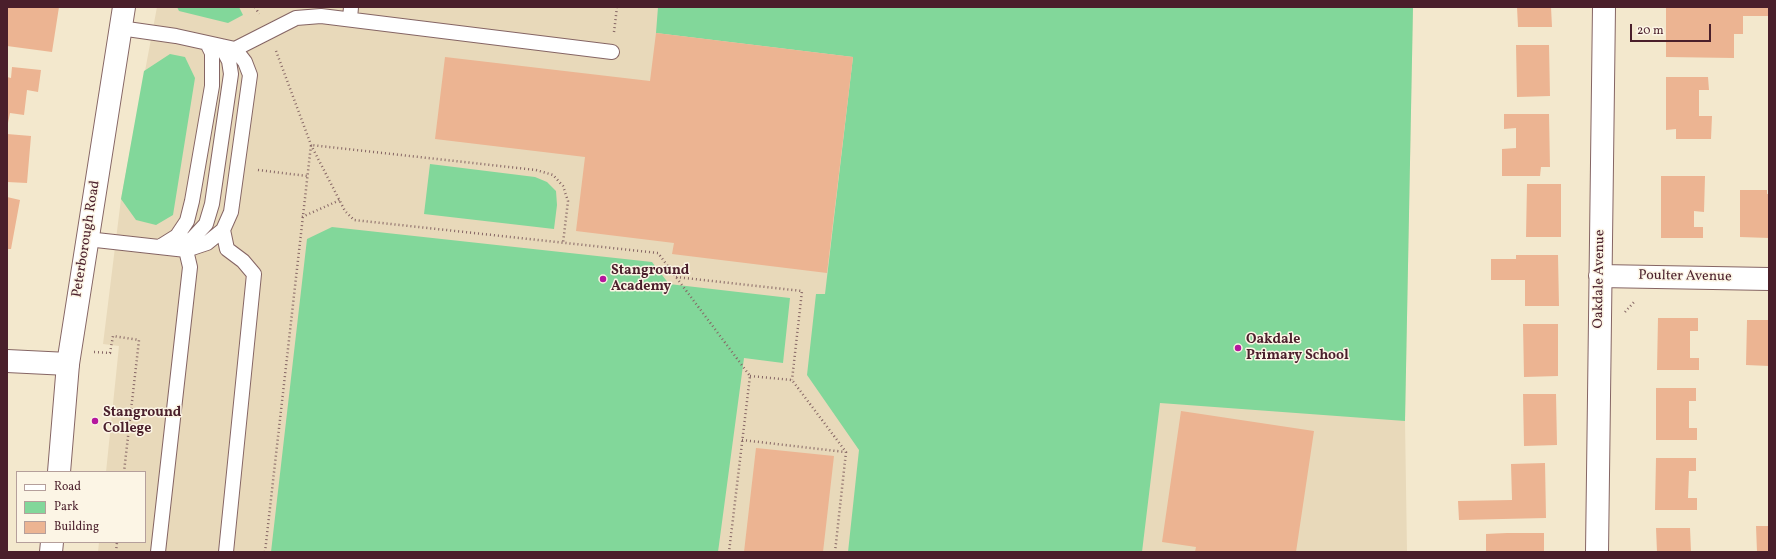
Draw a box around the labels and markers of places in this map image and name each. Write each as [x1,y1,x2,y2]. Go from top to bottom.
place label: Stanground Academy [611,263,689,296]
marker: Stanground Academy [598,274,608,284]
place label: Oakdale Primary School [1246,332,1349,364]
marker: Oakdale Primary School [1233,343,1243,353]
place label: Stanground College [103,405,181,438]
marker: Stanground College [90,416,100,426]

